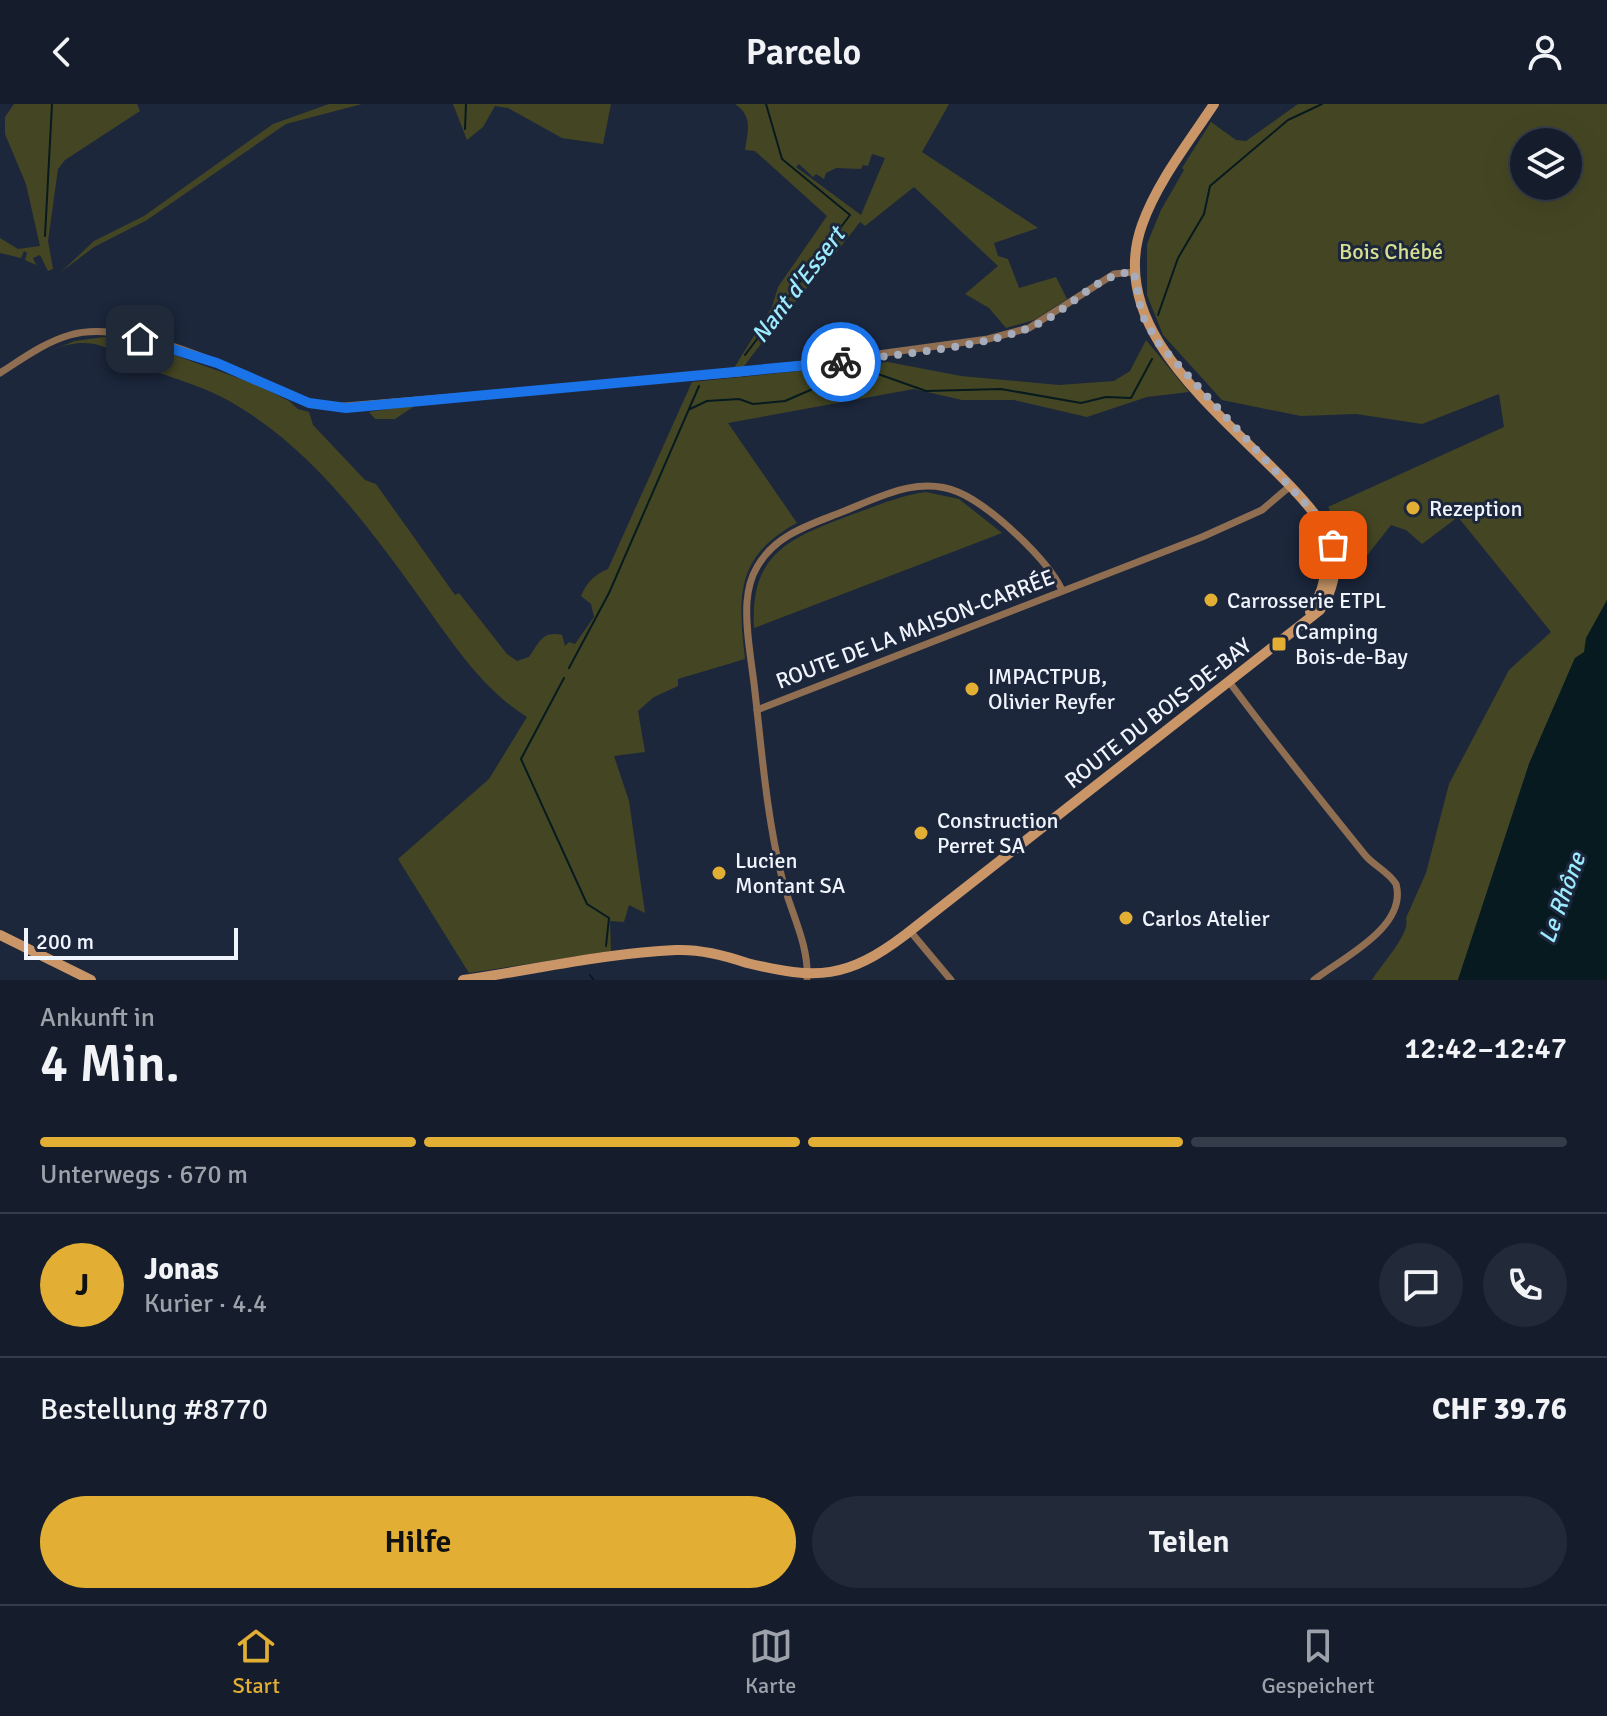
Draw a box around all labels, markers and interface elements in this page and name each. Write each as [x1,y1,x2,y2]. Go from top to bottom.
icon: back [40,30,84,74]
text: Parcelo [746,30,861,75]
icon: person [1523,30,1567,74]
map controls [1510,128,1582,200]
button: layers [1510,128,1582,200]
water label: Nant d'Essert [745,219,853,349]
park label: Bois Chébé [1339,238,1443,265]
pin [106,305,174,373]
icon: home [118,317,162,361]
courier [801,322,881,402]
icon: bike [819,340,863,384]
place label: Rezeption [1429,495,1522,522]
marker: Rezeption [1404,499,1422,517]
pin [1299,511,1367,579]
icon: bag [1311,523,1355,567]
street label: ROUTE DE LA MAISON-CARRÉE [772,563,1058,695]
place label: Carrosserie ETPL [1227,587,1386,614]
marker: Carrosserie ETPL [1202,591,1220,609]
place label: Camping Bois-de-Bay [1295,618,1409,670]
street label: ROUTE DU BOIS-DE-BAY [1059,632,1257,794]
marker: Camping Bois-de-Bay [1270,635,1288,653]
place label: IMPACTPUB, Olivier Reyfer [988,663,1115,715]
marker: IMPACTPUB, Olivier Reyfer [963,680,981,698]
place label: Construction Perret SA [937,807,1059,859]
marker: Construction Perret SA [912,824,930,842]
place label: Lucien Montant SA [735,847,846,899]
water label: Le Rhône [1532,848,1593,947]
marker: Lucien Montant SA [710,864,728,882]
place label: Carlos Atelier [1142,905,1270,932]
marker: Carlos Atelier [1117,909,1135,927]
scale bar [24,924,238,960]
text: 200 m [36,928,94,955]
text: Ankunft in [40,1002,155,1034]
text: 12:42–12:47 [1404,1030,1567,1067]
text: 4 Min. [40,1032,180,1096]
text: Unterwegs · 670 m [40,1159,248,1191]
button: chat [1379,1243,1463,1327]
button: phone [1483,1243,1567,1327]
text: Jonas [144,1251,219,1288]
text: J [75,1267,89,1304]
text: Kurier · 4.4 [144,1288,267,1320]
text: Bestellung #8770 [40,1391,268,1428]
text: CHF 39.76 [1432,1391,1567,1428]
button: Hilfe [40,1496,796,1588]
button: Teilen [812,1496,1567,1588]
tab: Start [233,1624,280,1699]
tab: Karte [745,1624,796,1699]
tab: Gespeichert [1261,1624,1374,1699]

